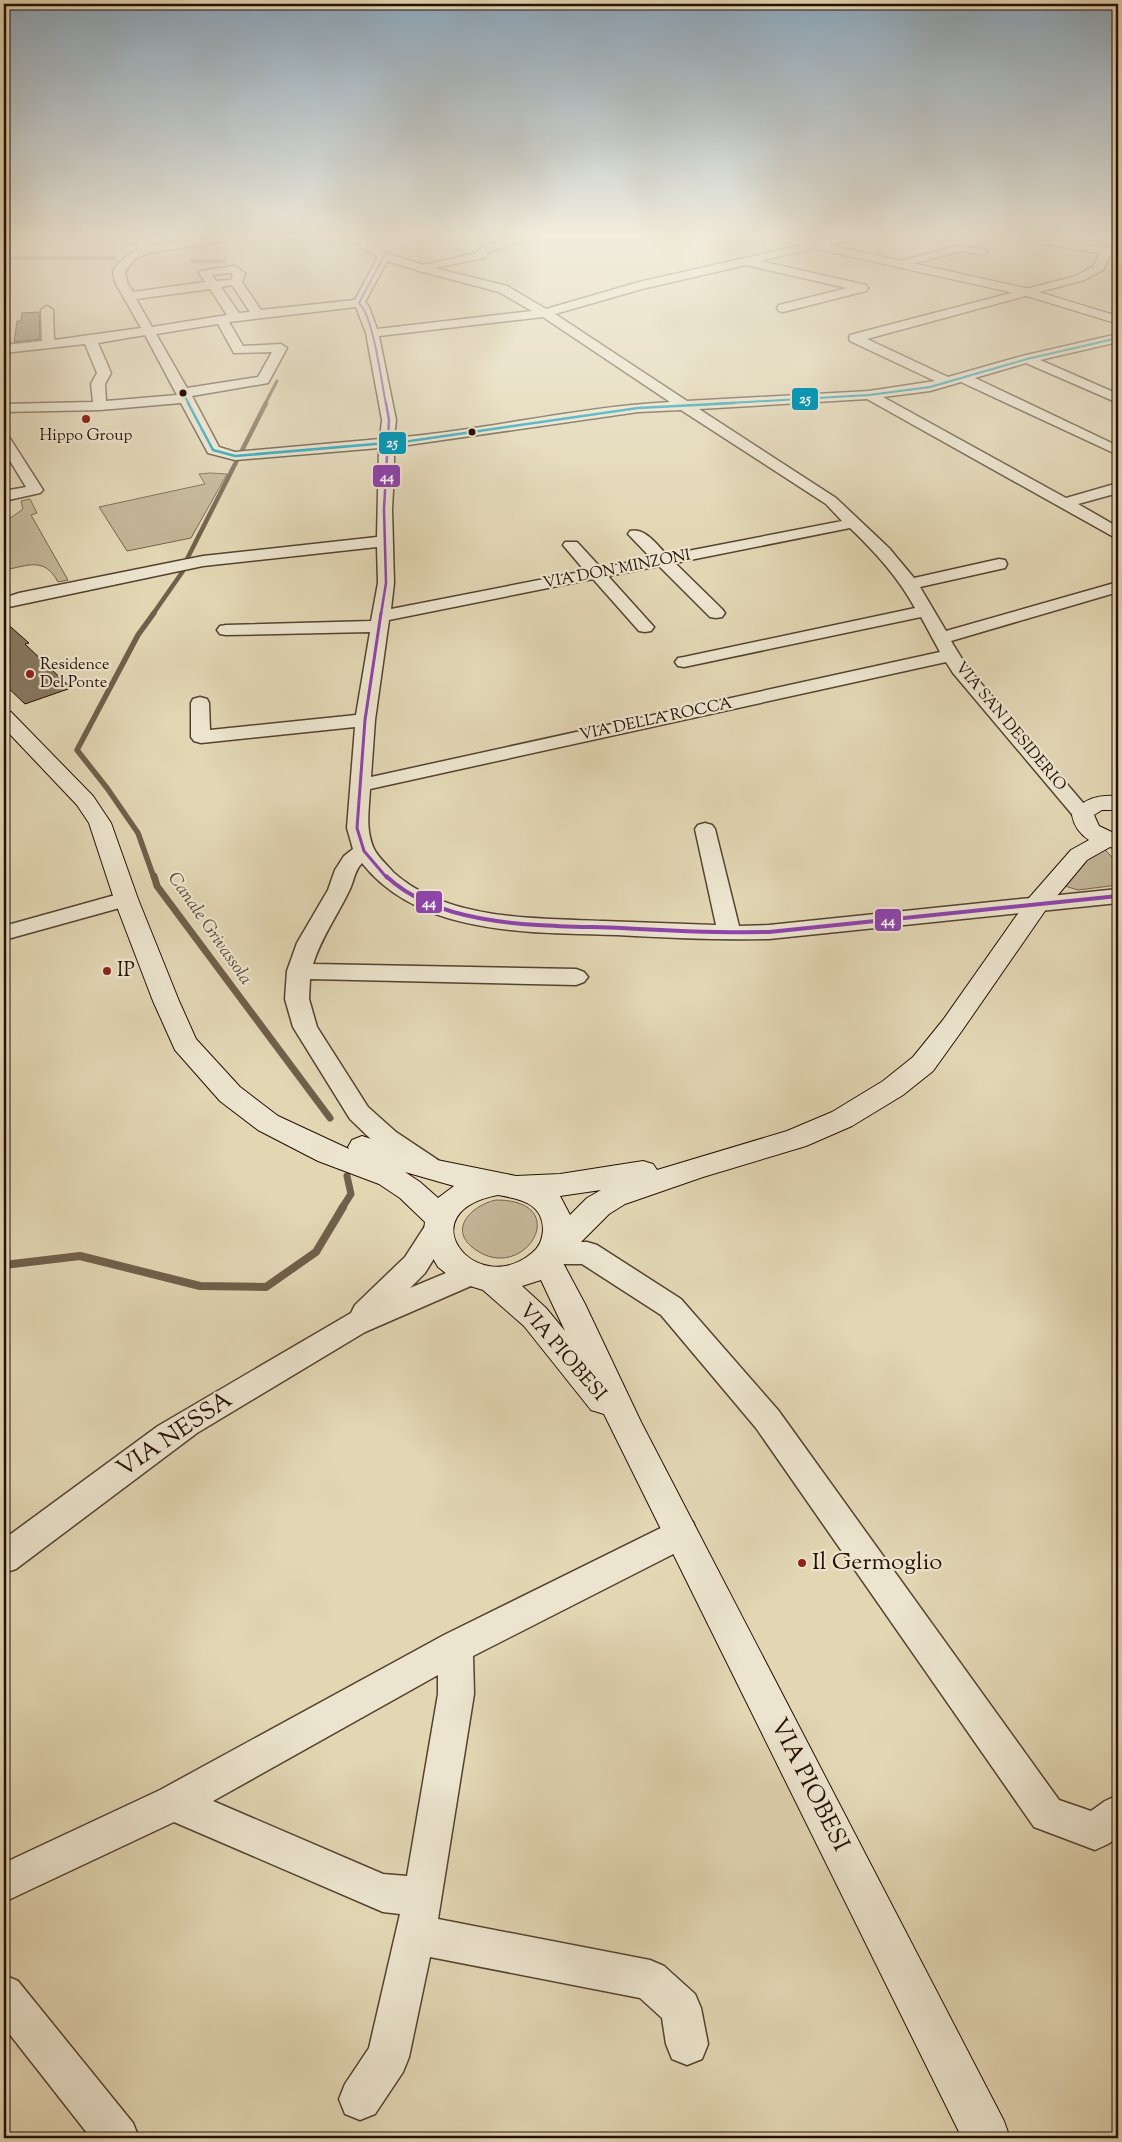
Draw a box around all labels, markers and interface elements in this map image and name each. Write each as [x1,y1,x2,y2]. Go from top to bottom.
line badge: 25 [791,387,819,411]
unlabelled marker [178,388,188,398]
text: 25 [799,390,811,410]
marker: Hippo Group [80,413,92,425]
place label: Hippo Group [40,425,133,448]
unlabelled marker [467,427,477,437]
line badge: 25 [378,431,407,455]
text: 25 [386,434,398,454]
line badge: 44 [372,464,401,488]
text: 44 [379,468,394,488]
street label: VIA DON MINZONI [541,544,693,596]
place label: Residence Del Ponte [40,654,110,695]
street label: VIA SAN DESIDERIO [949,657,1071,797]
marker: Residence Del Ponte [24,668,36,680]
street label: VIA DELLA ROCCA [578,693,734,747]
water label: Canale Grivassola [160,867,258,991]
line badge: 44 [415,890,443,914]
text: 44 [421,894,436,914]
line badge: 44 [874,908,902,932]
text: 44 [880,912,895,932]
place label: IP [117,957,135,986]
marker: IP [101,965,113,977]
street label: VIA PIOBESI [511,1298,613,1409]
street label: VIA NESSA [110,1383,240,1486]
place label: Il Germoglio [812,1546,942,1580]
marker: Il Germoglio [796,1557,808,1569]
street label: VIA PIOBESI [761,1712,857,1858]

